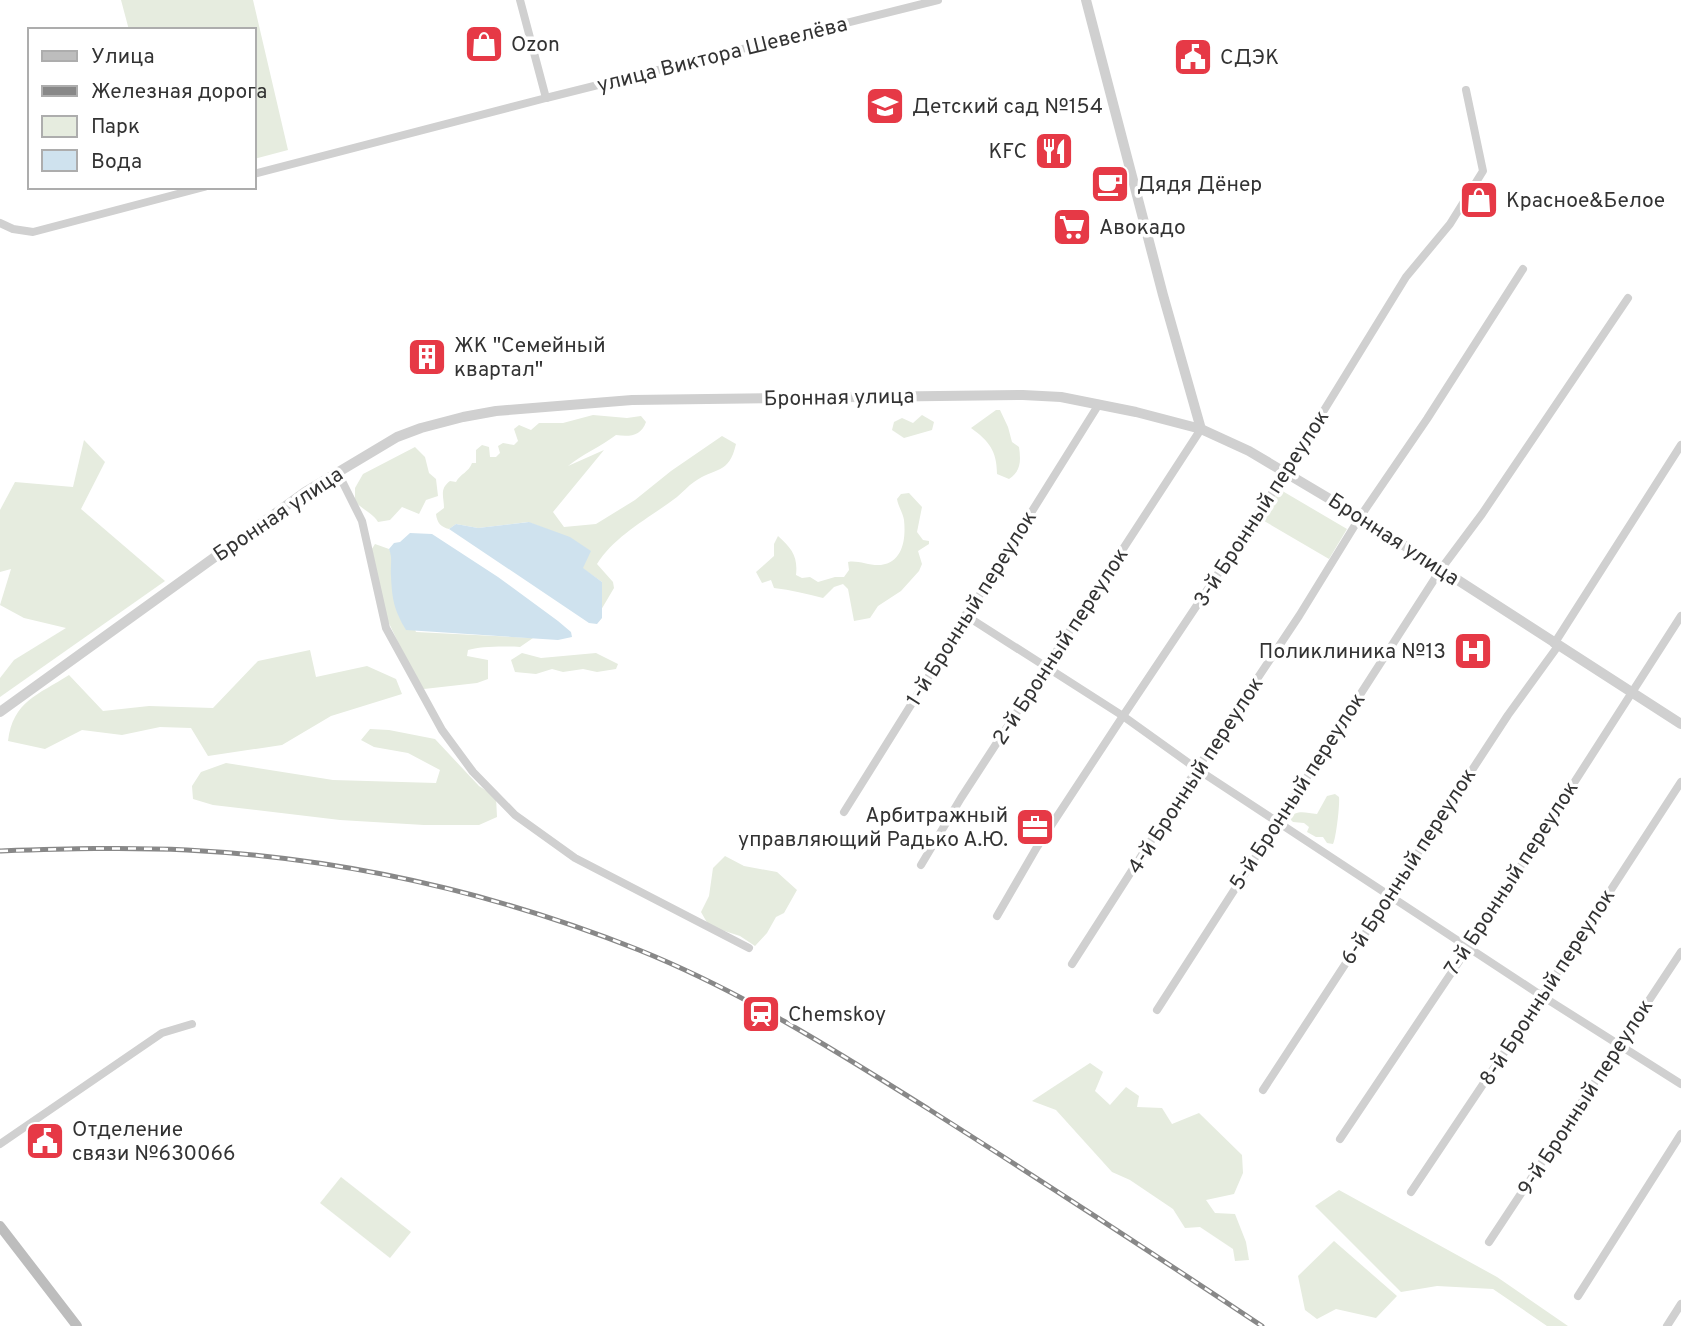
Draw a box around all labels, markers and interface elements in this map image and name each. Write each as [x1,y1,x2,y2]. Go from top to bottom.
street label: улица Виктора Шевелёва [594,11,850,100]
shop icon: Ozon [463,23,505,65]
legend [28,28,256,189]
place label: Ozon [511,32,560,59]
public building icon: СДЭК [1172,36,1214,78]
text: Улица [91,44,155,71]
place label: СДЭК [1220,45,1279,72]
text: Железная дорога [91,79,267,106]
school or university icon: Детский сад №154 [864,85,906,127]
place label: Детский сад №154 [912,94,1103,121]
text: Парк [91,114,140,141]
restaurant icon: KFC [1033,130,1075,172]
place label: KFC [988,139,1027,166]
text: Вода [91,149,142,176]
cafe icon: Дядя Дёнер [1089,163,1131,205]
place label: Дядя Дёнер [1137,172,1262,199]
shop icon: Красное&Белое [1458,179,1500,221]
place label: Красное&Белое [1506,188,1665,215]
supermarket icon: Авокадо [1051,206,1093,248]
place label: Авокадо [1099,215,1186,242]
place label: ЖК "Семейный квартал" [454,333,606,384]
building icon: ЖК "Семейный квартал" [406,336,448,378]
street label: Бронная улица [763,384,915,413]
street label: 3-й Бронный переулок [1188,405,1336,612]
street label: Бронная улица [209,462,349,569]
street label: Бронная улица [1323,488,1464,593]
street label: 1-й Бронный переулок [901,506,1044,712]
street label: 2-й Бронный переулок [987,543,1135,751]
hospital icon: Поликлиника №13 [1452,630,1494,672]
place label: Поликлиника №13 [1259,639,1446,666]
street label: 4-й Бронный переулок [1122,672,1270,880]
street label: 5-й Бронный переулок [1224,688,1372,896]
street label: 6-й Бронный переулок [1335,763,1483,970]
street label: 7-й Бронный переулок [1439,776,1585,981]
place label: Арбитражный управляющий Радько А.Ю. [738,803,1008,854]
office icon: Арбитражный управляющий Радько А.Ю. [1014,806,1056,848]
street label: 8-й Бронный переулок [1474,884,1622,1091]
station icon: Chemskoy [740,993,782,1035]
street label: 9-й Бронный переулок [1512,994,1660,1201]
place label: Chemskoy [788,1002,886,1029]
place label: Отделение связи №630066 [72,1117,235,1168]
public building icon: Отделение связи №630066 [24,1120,66,1162]

